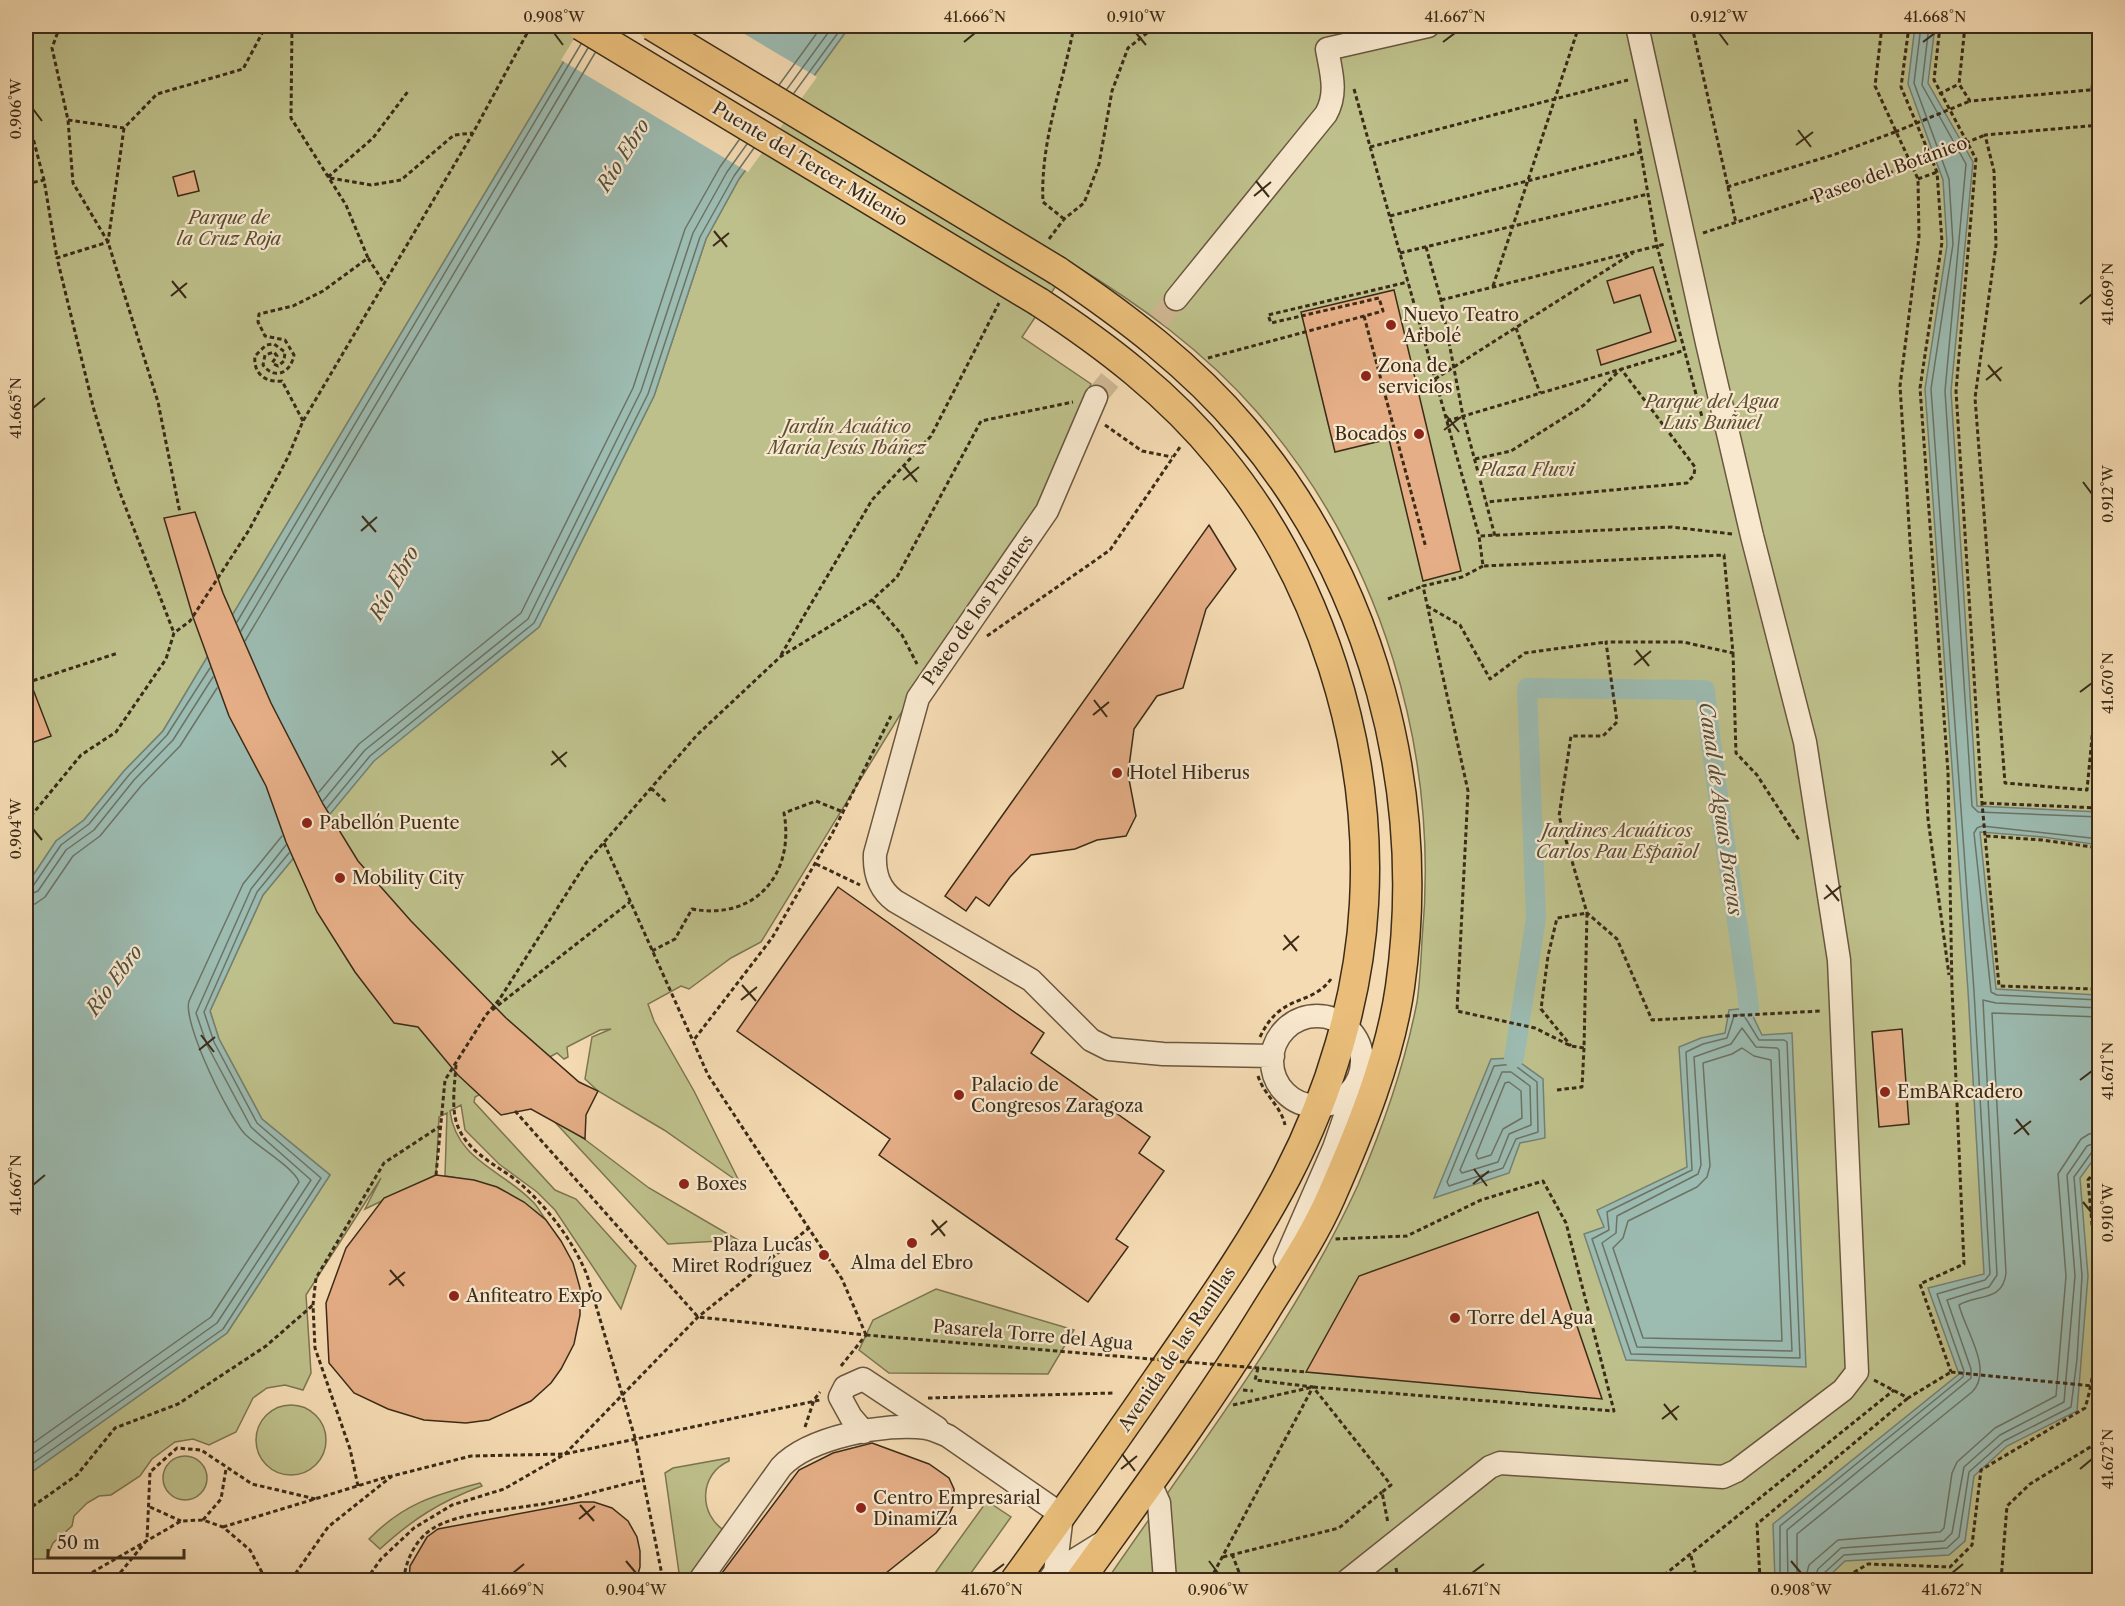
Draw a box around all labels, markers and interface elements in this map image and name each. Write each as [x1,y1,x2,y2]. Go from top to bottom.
text: 0.908°W [523,7,585,26]
text: 41.666°N [944,7,1006,26]
text: 0.910°W [1107,7,1166,26]
text: 41.667°N [1424,7,1486,26]
text: 0.912°W [1690,7,1749,26]
text: 41.668°N [1904,7,1966,26]
text: 0.906°W [6,78,25,139]
street label: Puente del Tercer Milenio [708,97,912,231]
water label: Río Ebro [590,114,655,197]
street label: Paseo del Botánico [1810,132,1970,208]
park label: Parque de la Cruz Roja [177,207,282,250]
text: 41.669°N [2098,263,2117,325]
place label: Nuevo Teatro Arbolé [1402,304,1519,347]
marker: Nuevo Teatro Arbolé [1384,318,1398,332]
place label: Zona de servicios [1378,355,1453,398]
marker: Zona de servicios [1359,369,1373,383]
text: 41.665°N [6,377,25,439]
park label: Parque del Agua Luis Buñuel [1643,391,1780,434]
park label: Jardín Acuático María Jesús Ibáñez [766,416,927,459]
place label: Bocados [1335,423,1407,445]
marker: Bocados [1412,427,1426,441]
park label: Plaza Fluvi [1477,459,1576,481]
text: 0.912°W [2098,464,2117,523]
street label: Paseo de los Puentes [918,531,1038,689]
water label: Río Ebro [363,542,424,626]
text: 41.670°N [2098,652,2117,714]
water label: Canal de Aguas Bravas [1694,700,1748,918]
place label: Hotel Hiberus [1129,762,1250,784]
marker: Hotel Hiberus [1110,766,1124,780]
text: 0.904°W [6,798,25,860]
place label: Pabellón Puente [319,812,460,834]
marker: Pabellón Puente [300,816,314,830]
park label: Jardines Acuáticos Carlos Pau Español [1536,820,1701,863]
place label: Mobility City [352,867,465,889]
marker: Mobility City [333,871,347,885]
water label: Río Ebro [79,940,147,1021]
text: 41.671°N [2098,1042,2117,1100]
place label: Palacio de Congresos Zaragoza [971,1074,1144,1117]
place label: EmBARcadero [1897,1081,2023,1103]
marker: EmBARcadero [1878,1085,1892,1099]
marker: Palacio de Congresos Zaragoza [952,1088,966,1102]
text: 41.667°N [6,1154,25,1216]
place label: Boxes [696,1173,747,1195]
marker: Boxes [677,1177,691,1191]
text: 0.910°W [2098,1183,2117,1242]
place label: Plaza Lucas Miret Rodríguez [672,1234,812,1277]
marker: Alma del Ebro [905,1236,919,1250]
marker: Plaza Lucas Miret Rodríguez [817,1248,831,1262]
place label: Alma del Ebro [850,1252,973,1274]
street label: Avenida de las Ranillas [1113,1262,1240,1436]
place label: Anfiteatro Expo [465,1285,603,1307]
marker: Anfiteatro Expo [447,1289,461,1303]
place label: Torre del Agua [1467,1307,1594,1329]
marker: Torre del Agua [1448,1311,1462,1325]
street label: Pasarela Torre del Agua [932,1315,1135,1355]
text: 41.672°N [2098,1429,2117,1489]
place label: Centro Empresarial DinamiZa [873,1487,1041,1530]
marker: Centro Empresarial DinamiZa [854,1501,868,1515]
scale bar [48,1522,184,1560]
text: 50 m [57,1532,100,1554]
text: 41.669°N [482,1580,544,1599]
text: 0.904°W [605,1580,667,1599]
text: 41.670°N [961,1580,1023,1599]
text: 0.906°W [1188,1580,1249,1599]
text: 41.671°N [1443,1580,1501,1599]
text: 0.908°W [1770,1580,1832,1599]
text: 41.672°N [1922,1580,1982,1599]

